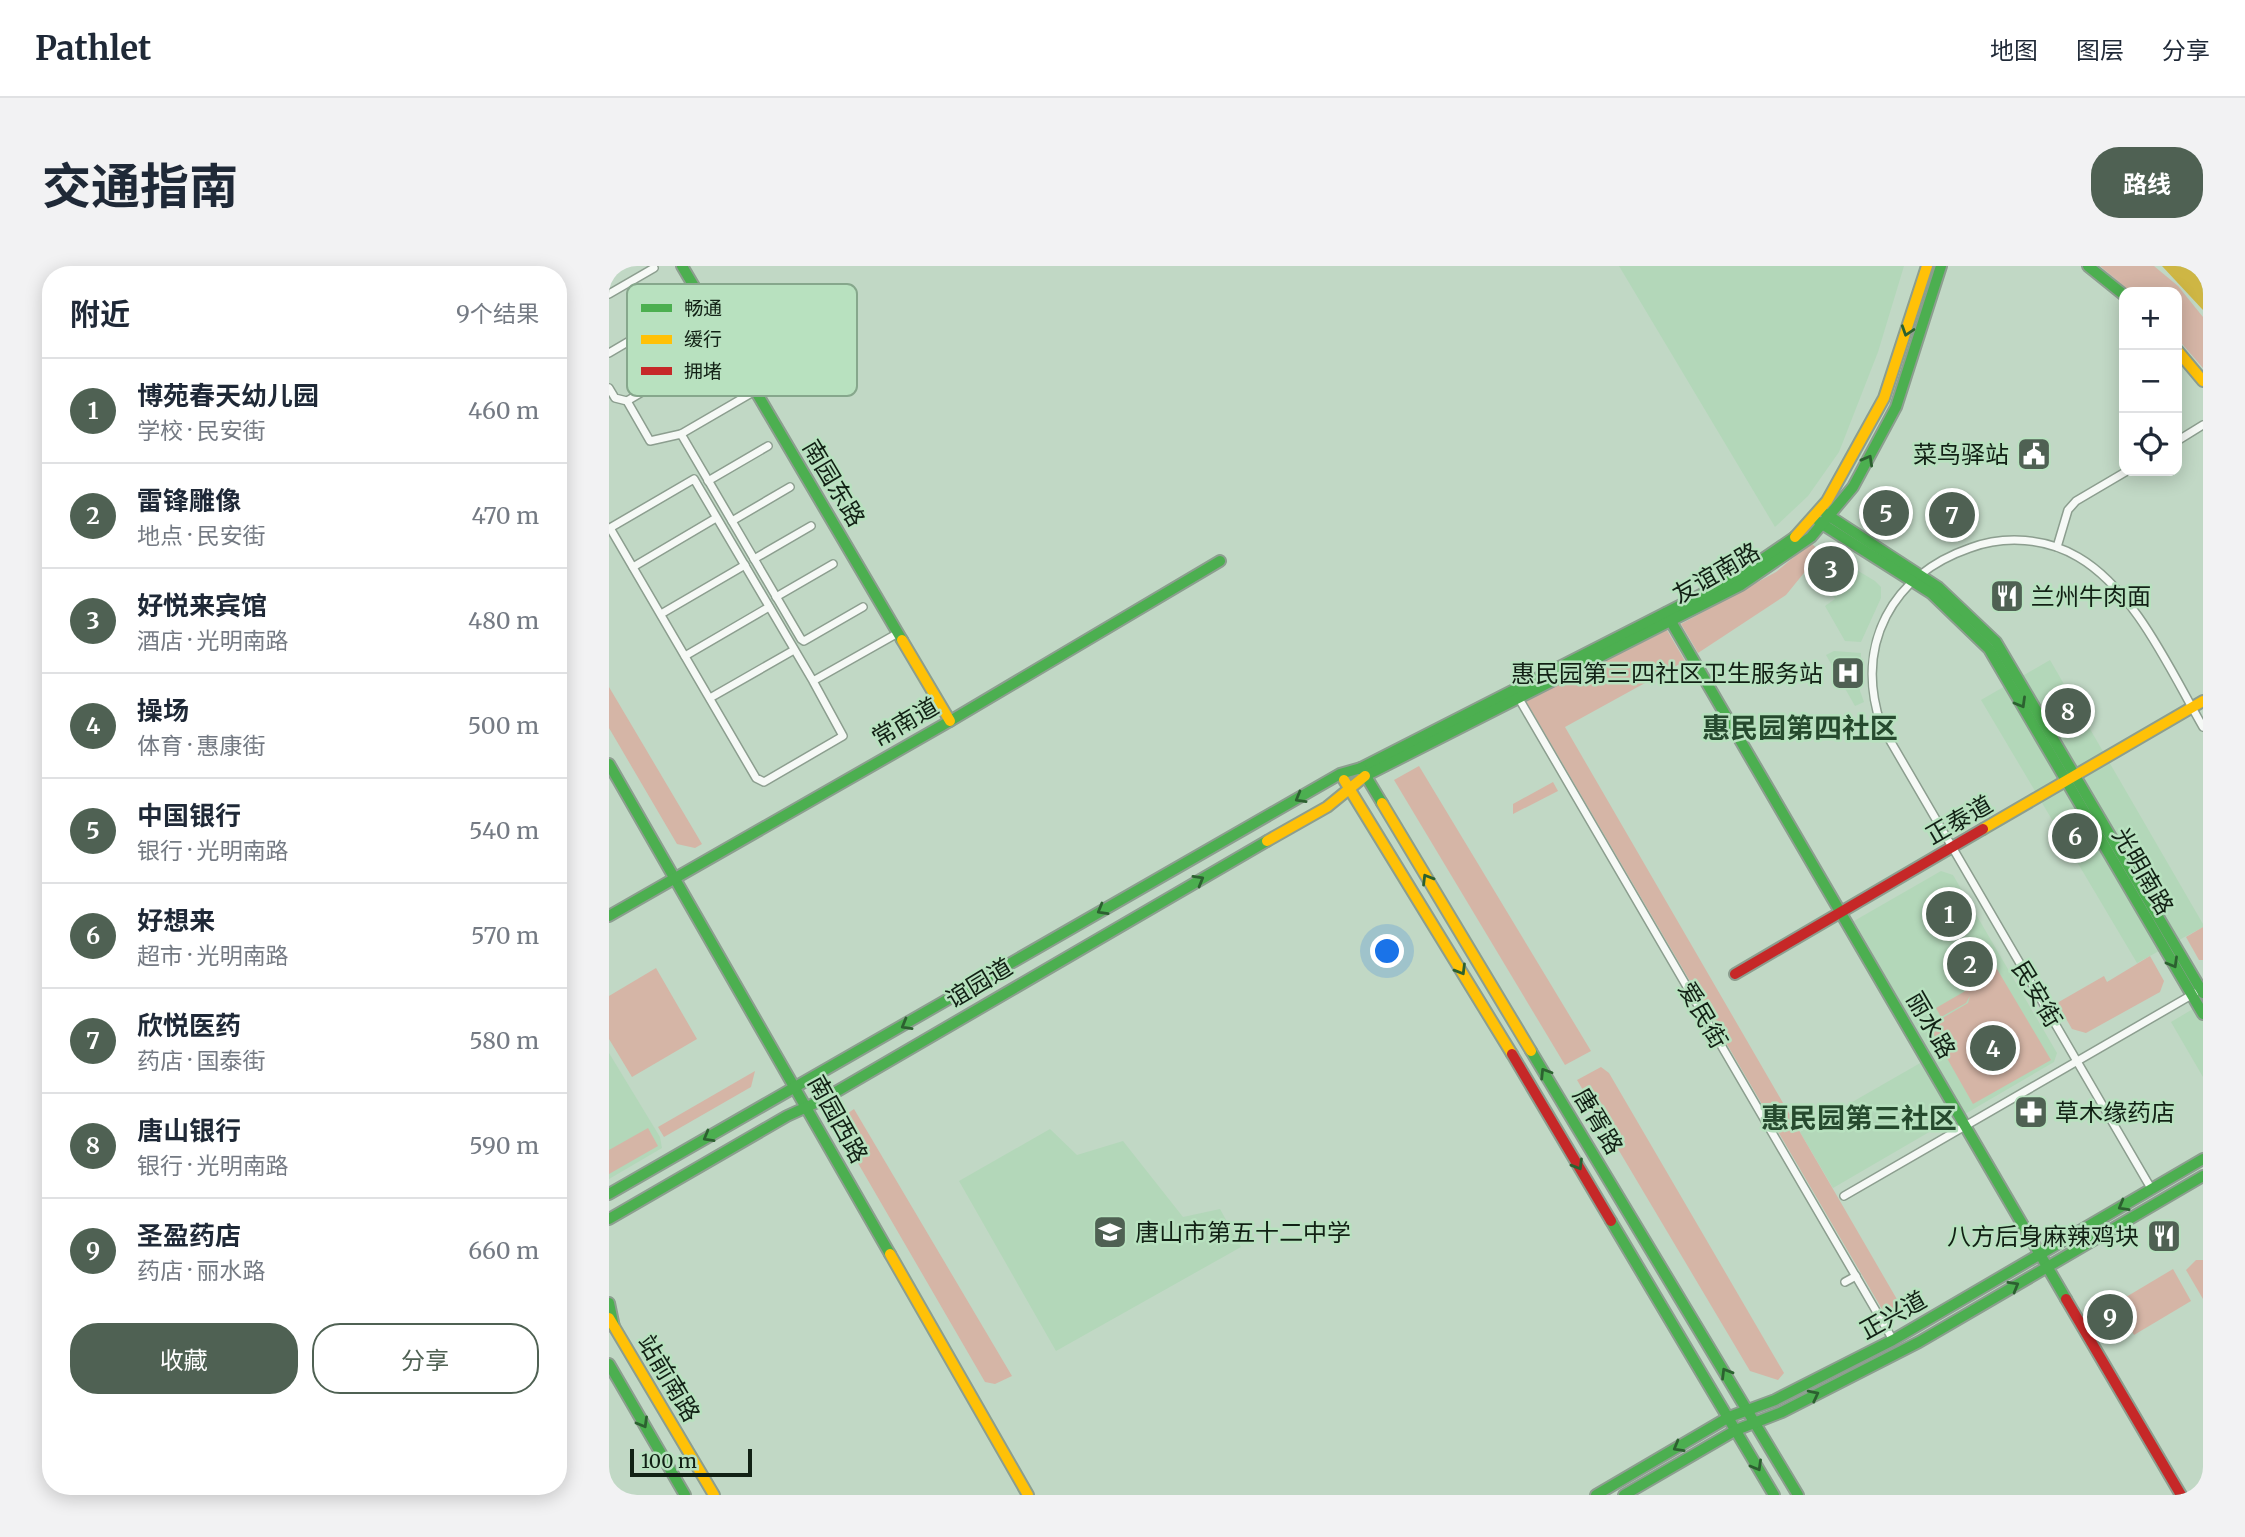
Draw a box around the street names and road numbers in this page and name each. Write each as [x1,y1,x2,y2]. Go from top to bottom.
street label: 南园东路 [796,434,872,532]
street label: 友谊南路 [1667,536,1765,610]
street label: 常南道 [866,691,944,753]
street label: 正泰道 [1920,789,1998,851]
street label: 光明南路 [2106,822,2180,920]
street label: 谊园道 [940,951,1018,1015]
street label: 民安街 [2005,955,2069,1033]
street label: 爱民街 [1672,976,1734,1054]
street label: 丽水路 [1900,986,1962,1064]
street label: 南园西路 [801,1070,875,1168]
street label: 唐胥路 [1566,1082,1630,1160]
street label: 正兴道 [1854,1284,1932,1346]
street label: 站前南路 [631,1329,707,1427]

